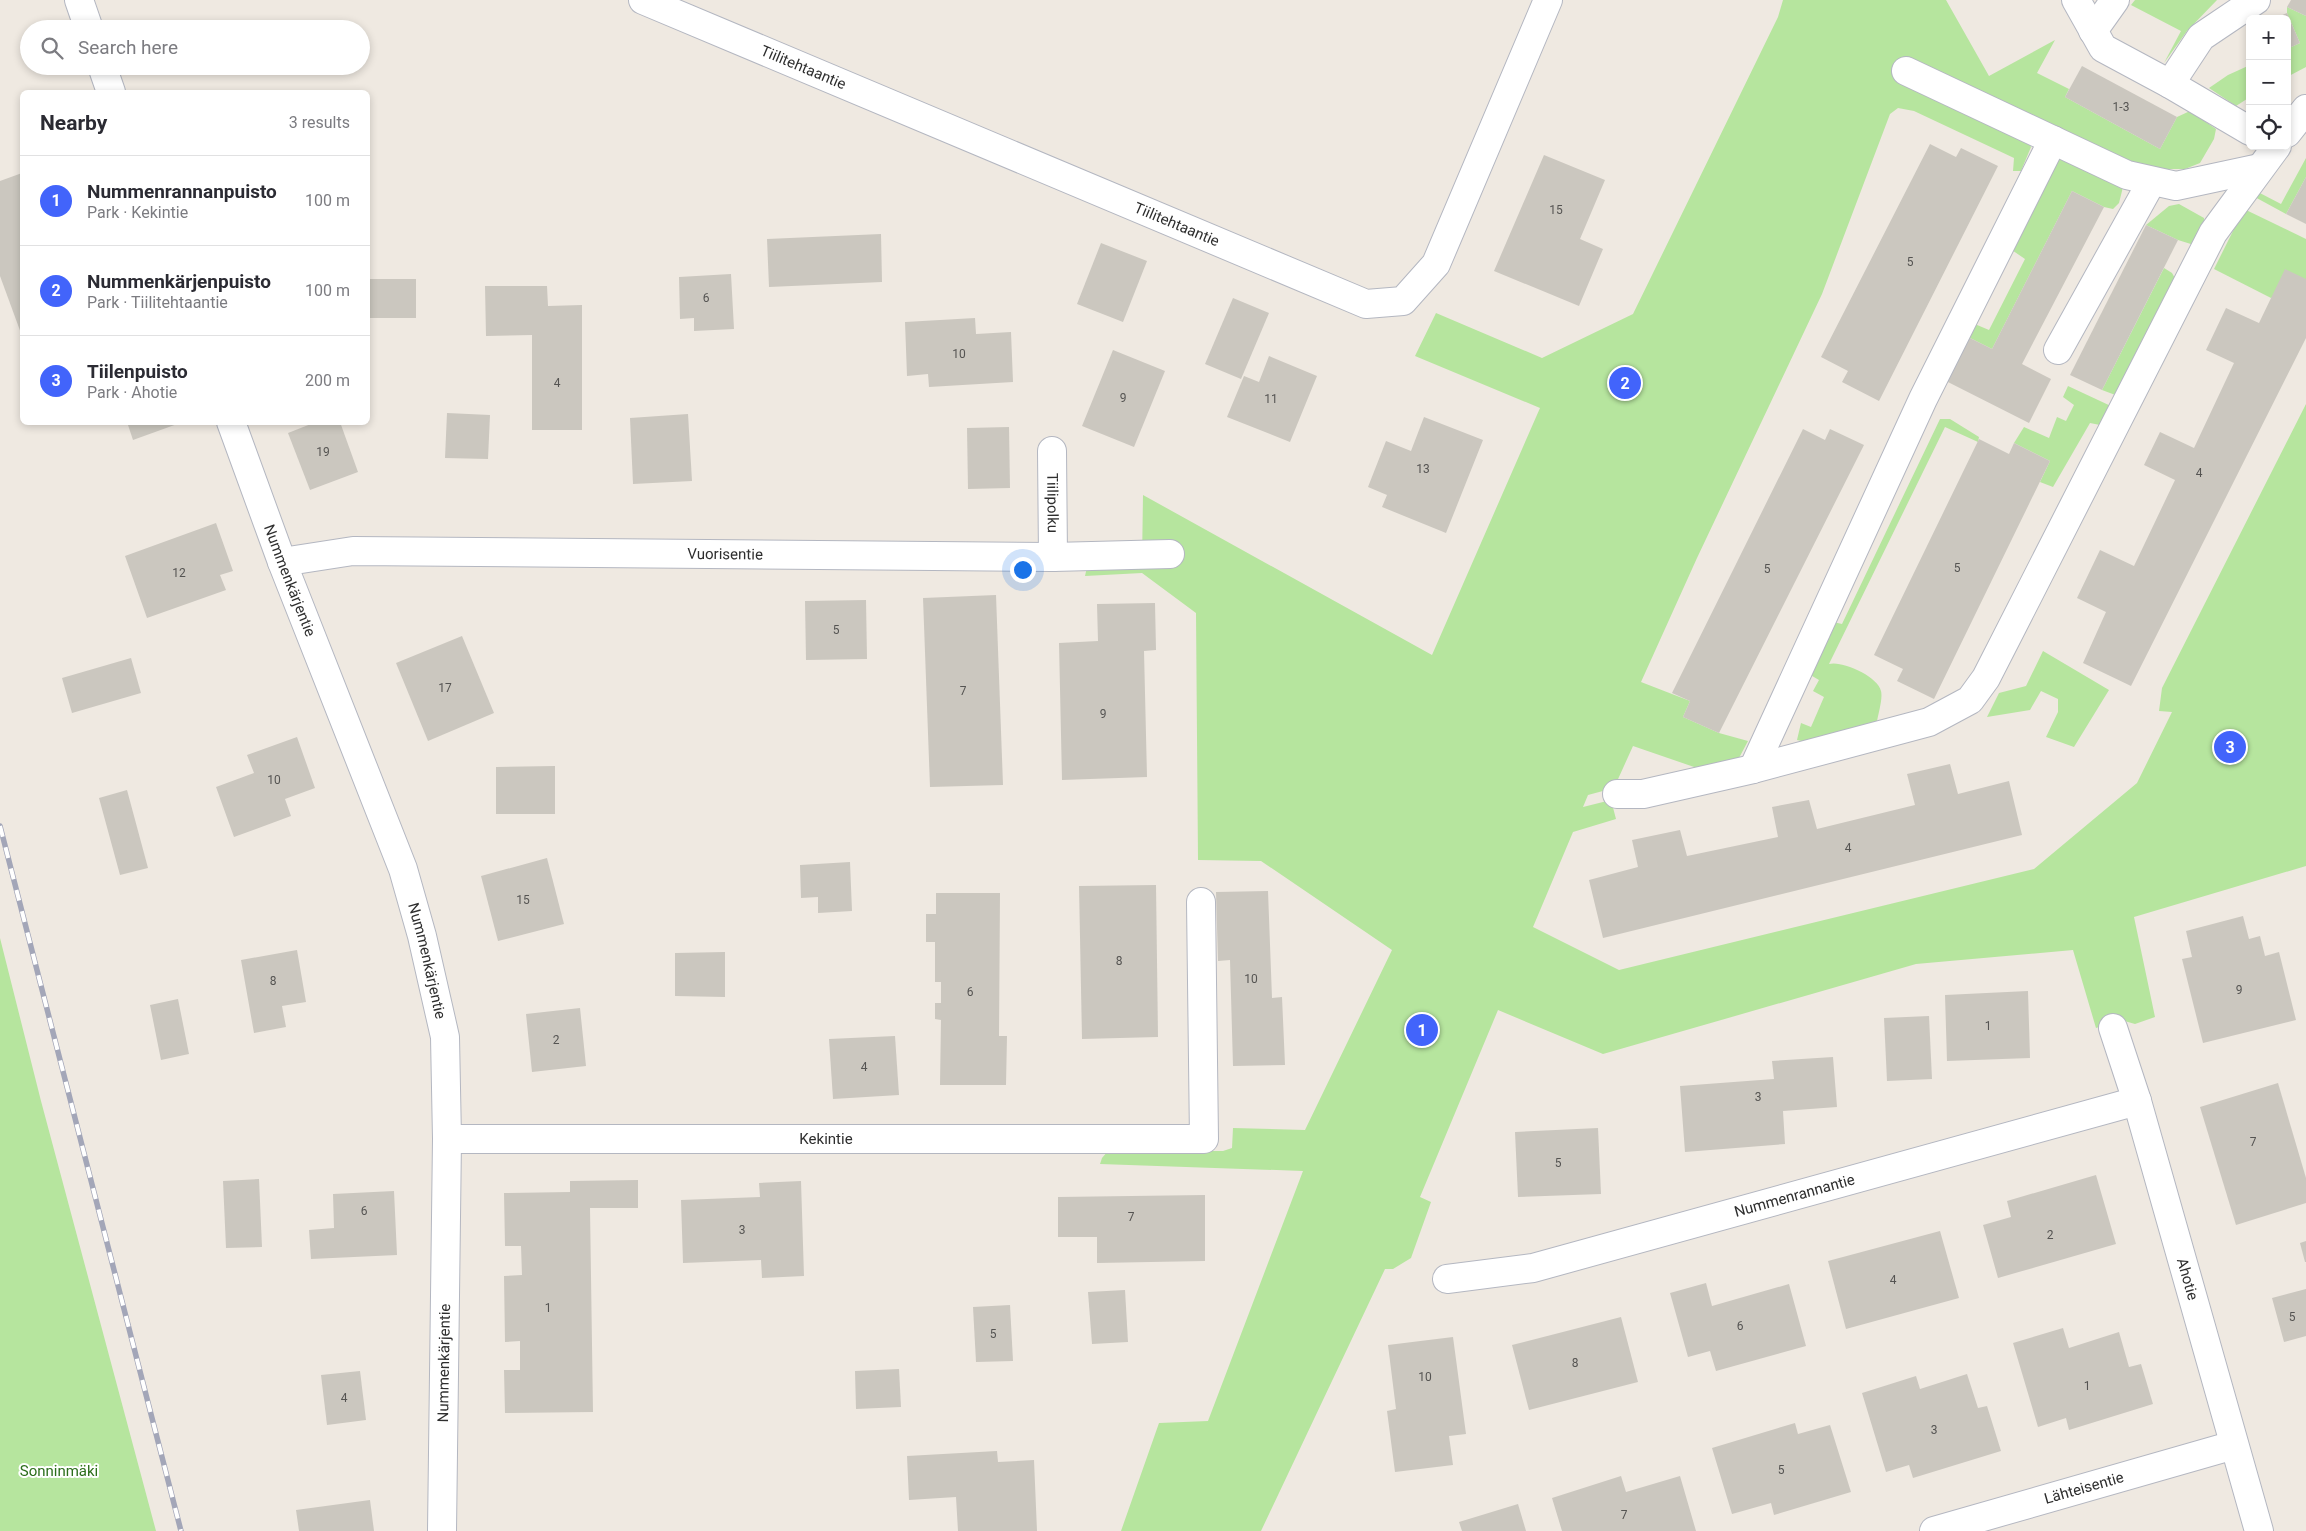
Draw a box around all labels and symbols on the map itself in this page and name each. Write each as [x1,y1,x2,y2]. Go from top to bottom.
street label: Tiilitehtaantie [758,42,849,93]
house number: 1-3 [2113,100,2129,114]
street label: Tiilitehtaantie [1131,199,1222,250]
house number: 15 [1549,203,1563,217]
house number: 5 [1907,255,1914,269]
house number: 6 [703,291,710,305]
house number: 10 [952,347,966,361]
pin: 2 [1609,364,1641,402]
house number: 4 [554,376,561,390]
house number: 9 [1120,391,1126,405]
house number: 11 [1264,392,1278,406]
house number: 19 [316,445,330,459]
house number: 13 [1416,462,1430,476]
house number: 4 [2196,466,2203,480]
street label: Tiilipolku [1043,473,1062,533]
street label: Nummenkärjentie [260,522,320,639]
street label: Vuorisentie [687,545,763,564]
your location [1010,557,1036,583]
house number: 5 [1954,561,1961,575]
house number: 5 [1764,562,1771,576]
house number: 12 [172,566,186,580]
house number: 5 [833,623,840,637]
house number: 17 [438,681,452,695]
house number: 7 [960,684,967,698]
house number: 9 [1100,707,1106,721]
pin: 3 [2214,728,2246,766]
house number: 10 [267,773,281,787]
house number: 4 [1845,841,1852,855]
house number: 15 [516,893,530,907]
street label: Nummenkärjentie [404,901,450,1021]
house number: 8 [1116,954,1123,968]
house number: 10 [1244,972,1258,986]
house number: 8 [270,974,277,988]
house number: 9 [2236,983,2242,997]
house number: 6 [967,985,974,999]
pin: 1 [1406,1011,1438,1049]
house number: 1 [1985,1019,1991,1033]
house number: 2 [553,1033,560,1047]
house number: 4 [861,1060,868,1074]
house number: 3 [1755,1090,1761,1104]
street label: Kekintie [799,1130,853,1148]
house number: 7 [2250,1135,2257,1149]
house number: 5 [1555,1156,1562,1170]
street label: Nummenrannantie [1732,1170,1857,1221]
house number: 6 [361,1204,368,1218]
house number: 7 [1128,1210,1135,1224]
house number: 3 [739,1223,745,1237]
house number: 2 [2047,1228,2054,1242]
street label: Ahotie [2173,1256,2202,1302]
house number: 4 [1890,1273,1897,1287]
house number: 1 [545,1301,551,1315]
street label: Nummenkärjentie [434,1303,454,1422]
house number: 5 [2289,1310,2296,1324]
house number: 6 [1737,1319,1744,1333]
house number: 5 [990,1327,997,1341]
house number: 8 [1572,1356,1579,1370]
house number: 10 [1418,1370,1432,1384]
house number: 1 [2084,1379,2090,1393]
house number: 4 [341,1391,348,1405]
house number: 3 [1931,1423,1937,1437]
park label: Sonninmäki [20,1462,98,1480]
house number: 5 [1778,1463,1785,1477]
street label: Lähteisentie [2042,1468,2126,1508]
house number: 7 [1621,1508,1628,1522]

